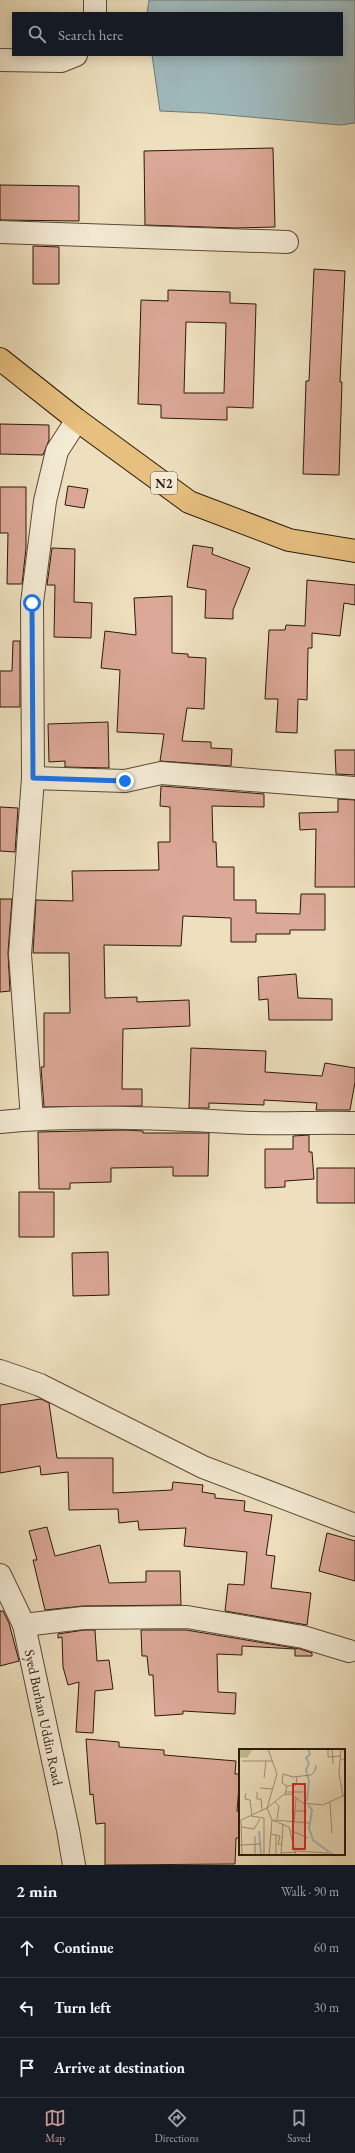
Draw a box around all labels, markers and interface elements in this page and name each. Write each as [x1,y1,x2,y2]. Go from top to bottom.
search box [12,12,343,56]
icon: search [26,23,48,45]
text: Search here [58,25,123,44]
road number: N2 [151,472,177,494]
route start [23,594,41,612]
route end [116,772,134,790]
street label: Syed Burhan Uddin Road [21,1648,67,1788]
inset map [239,1749,345,1855]
text: 2 min [16,1880,57,1902]
text: Walk · 90 m [281,1883,339,1900]
icon: ahead [16,1937,38,1959]
text: Continue [54,1938,114,1957]
text: 60 m [314,1939,339,1956]
icon: left [16,1997,38,2019]
text: Turn left [54,1998,111,2017]
text: 30 m [314,1999,339,2016]
icon: arrive [16,2057,38,2079]
text: Arrive at destination [54,2058,185,2077]
tab: Map [44,2107,66,2145]
tab: Directions [155,2107,199,2145]
tab: Saved [287,2107,311,2145]

